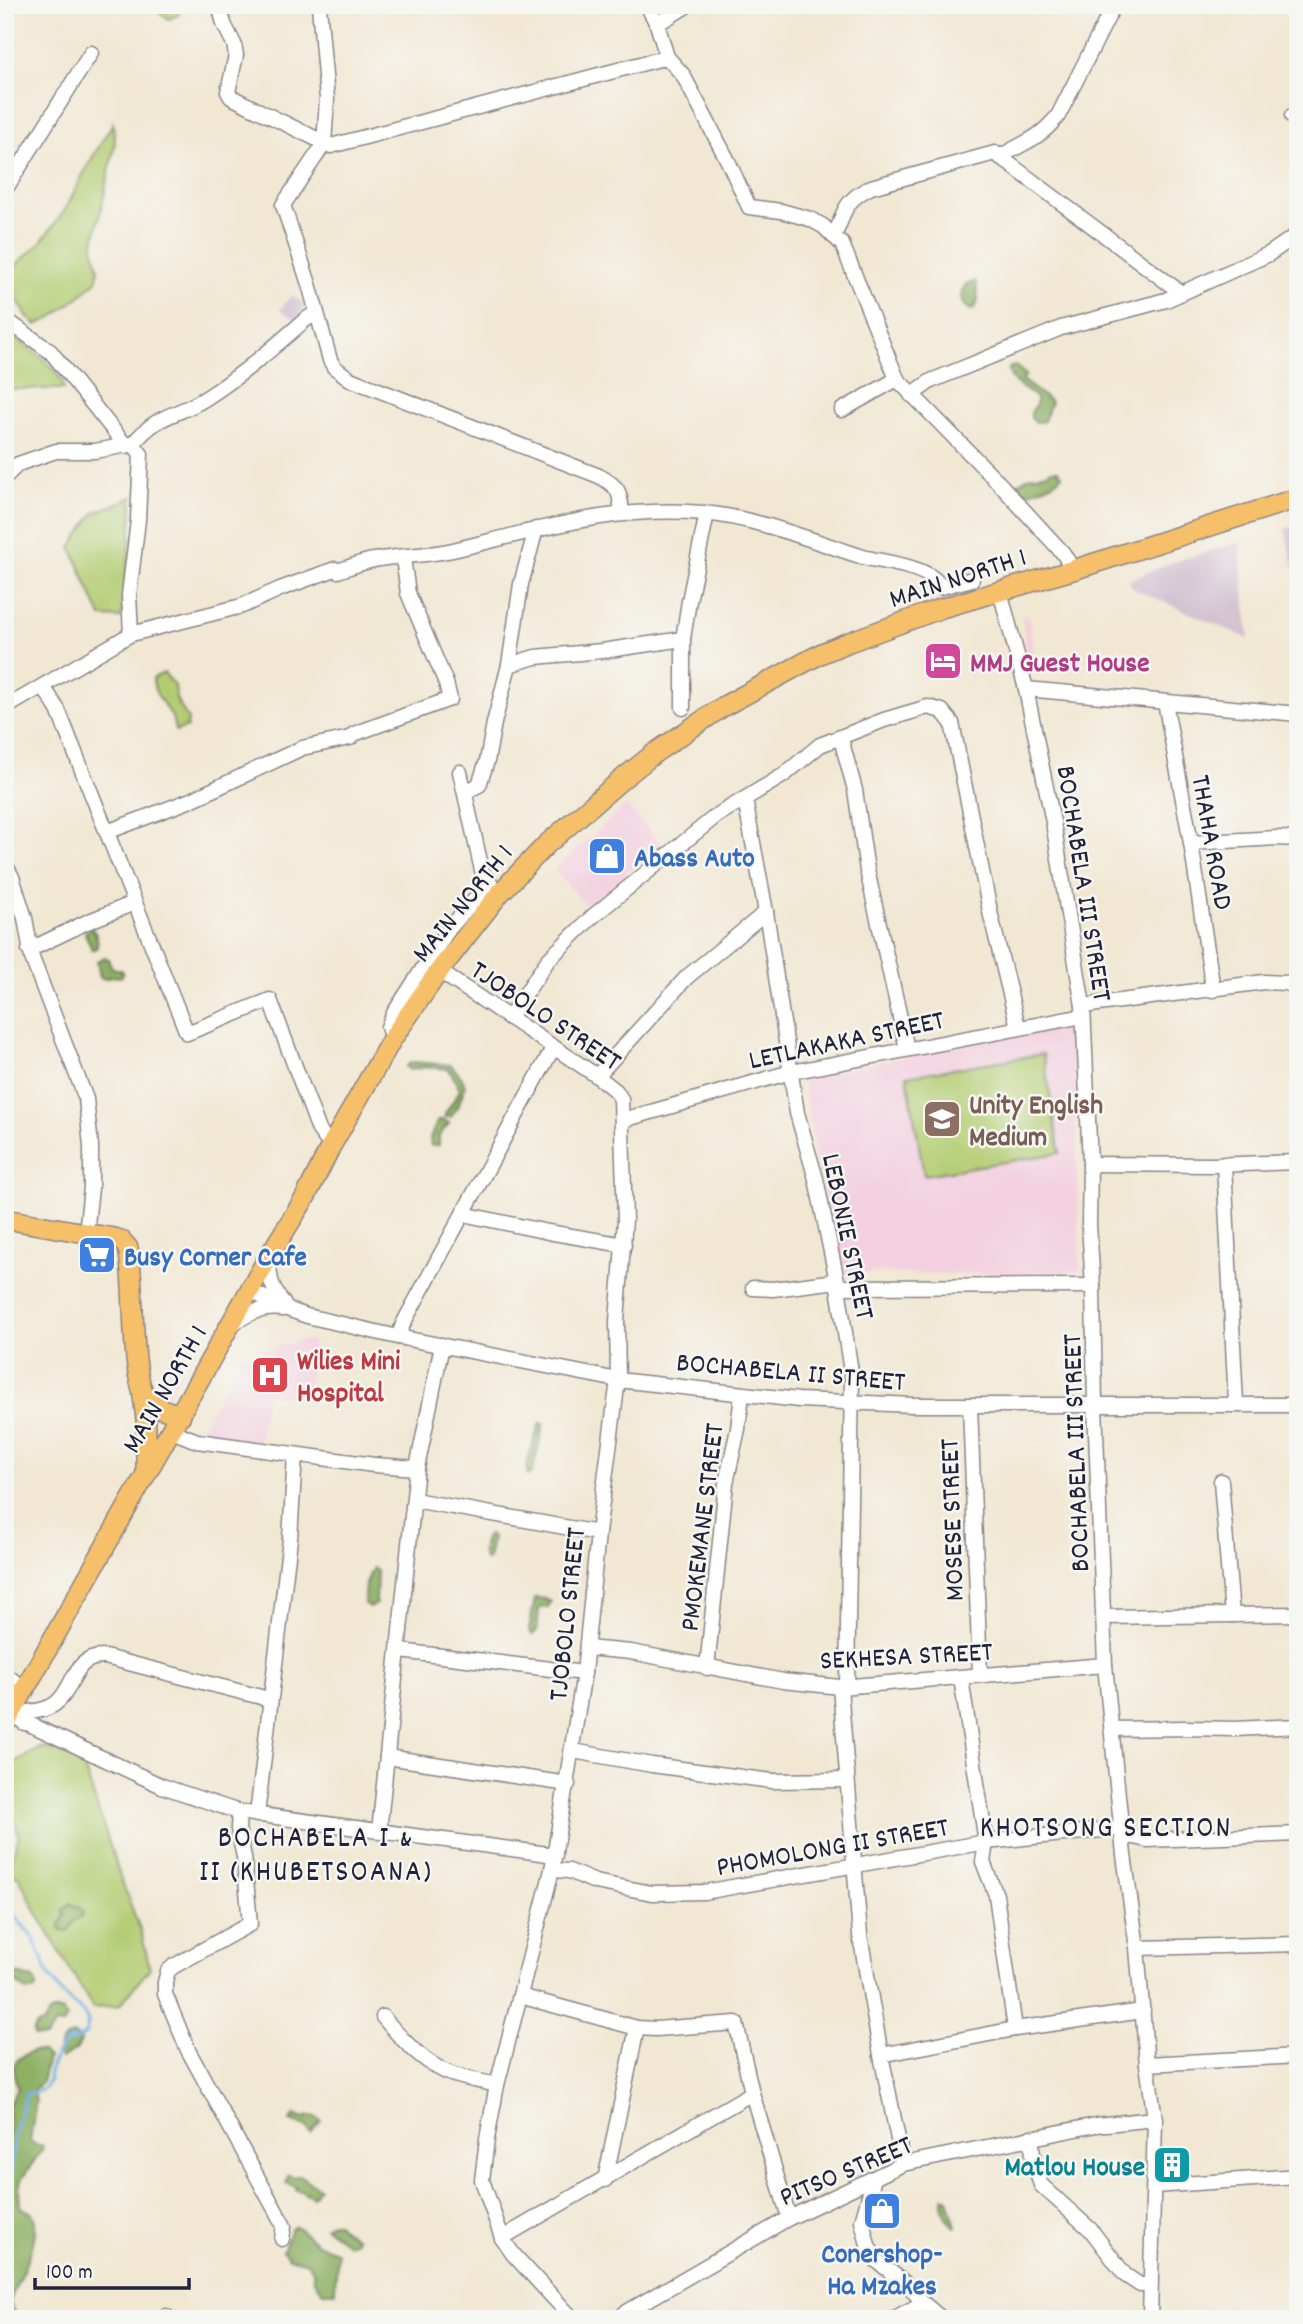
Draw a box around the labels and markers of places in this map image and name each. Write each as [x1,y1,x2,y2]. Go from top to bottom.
hotel icon: MMJ Guest House [922,640,964,682]
place label: MMJ Guest House [970,646,1149,686]
shop icon: Abass Auto [586,835,628,877]
place label: Abass Auto [634,841,755,881]
place label: Unity English Medium [969,1088,1103,1160]
school or university icon: Unity English Medium [921,1098,963,1140]
supermarket icon: Busy Corner Cafe [76,1234,118,1276]
place label: Busy Corner Cafe [124,1240,307,1280]
place label: Wilies Mini Hospital [297,1344,400,1416]
hospital icon: Wilies Mini Hospital [249,1354,291,1396]
building icon: Matlou House [1151,2144,1193,2186]
place label: Matlou House [1005,2150,1145,2190]
shop icon: Conershop- Ha Mzakes [861,2190,903,2232]
place label: Conershop- Ha Mzakes [821,2237,943,2309]

